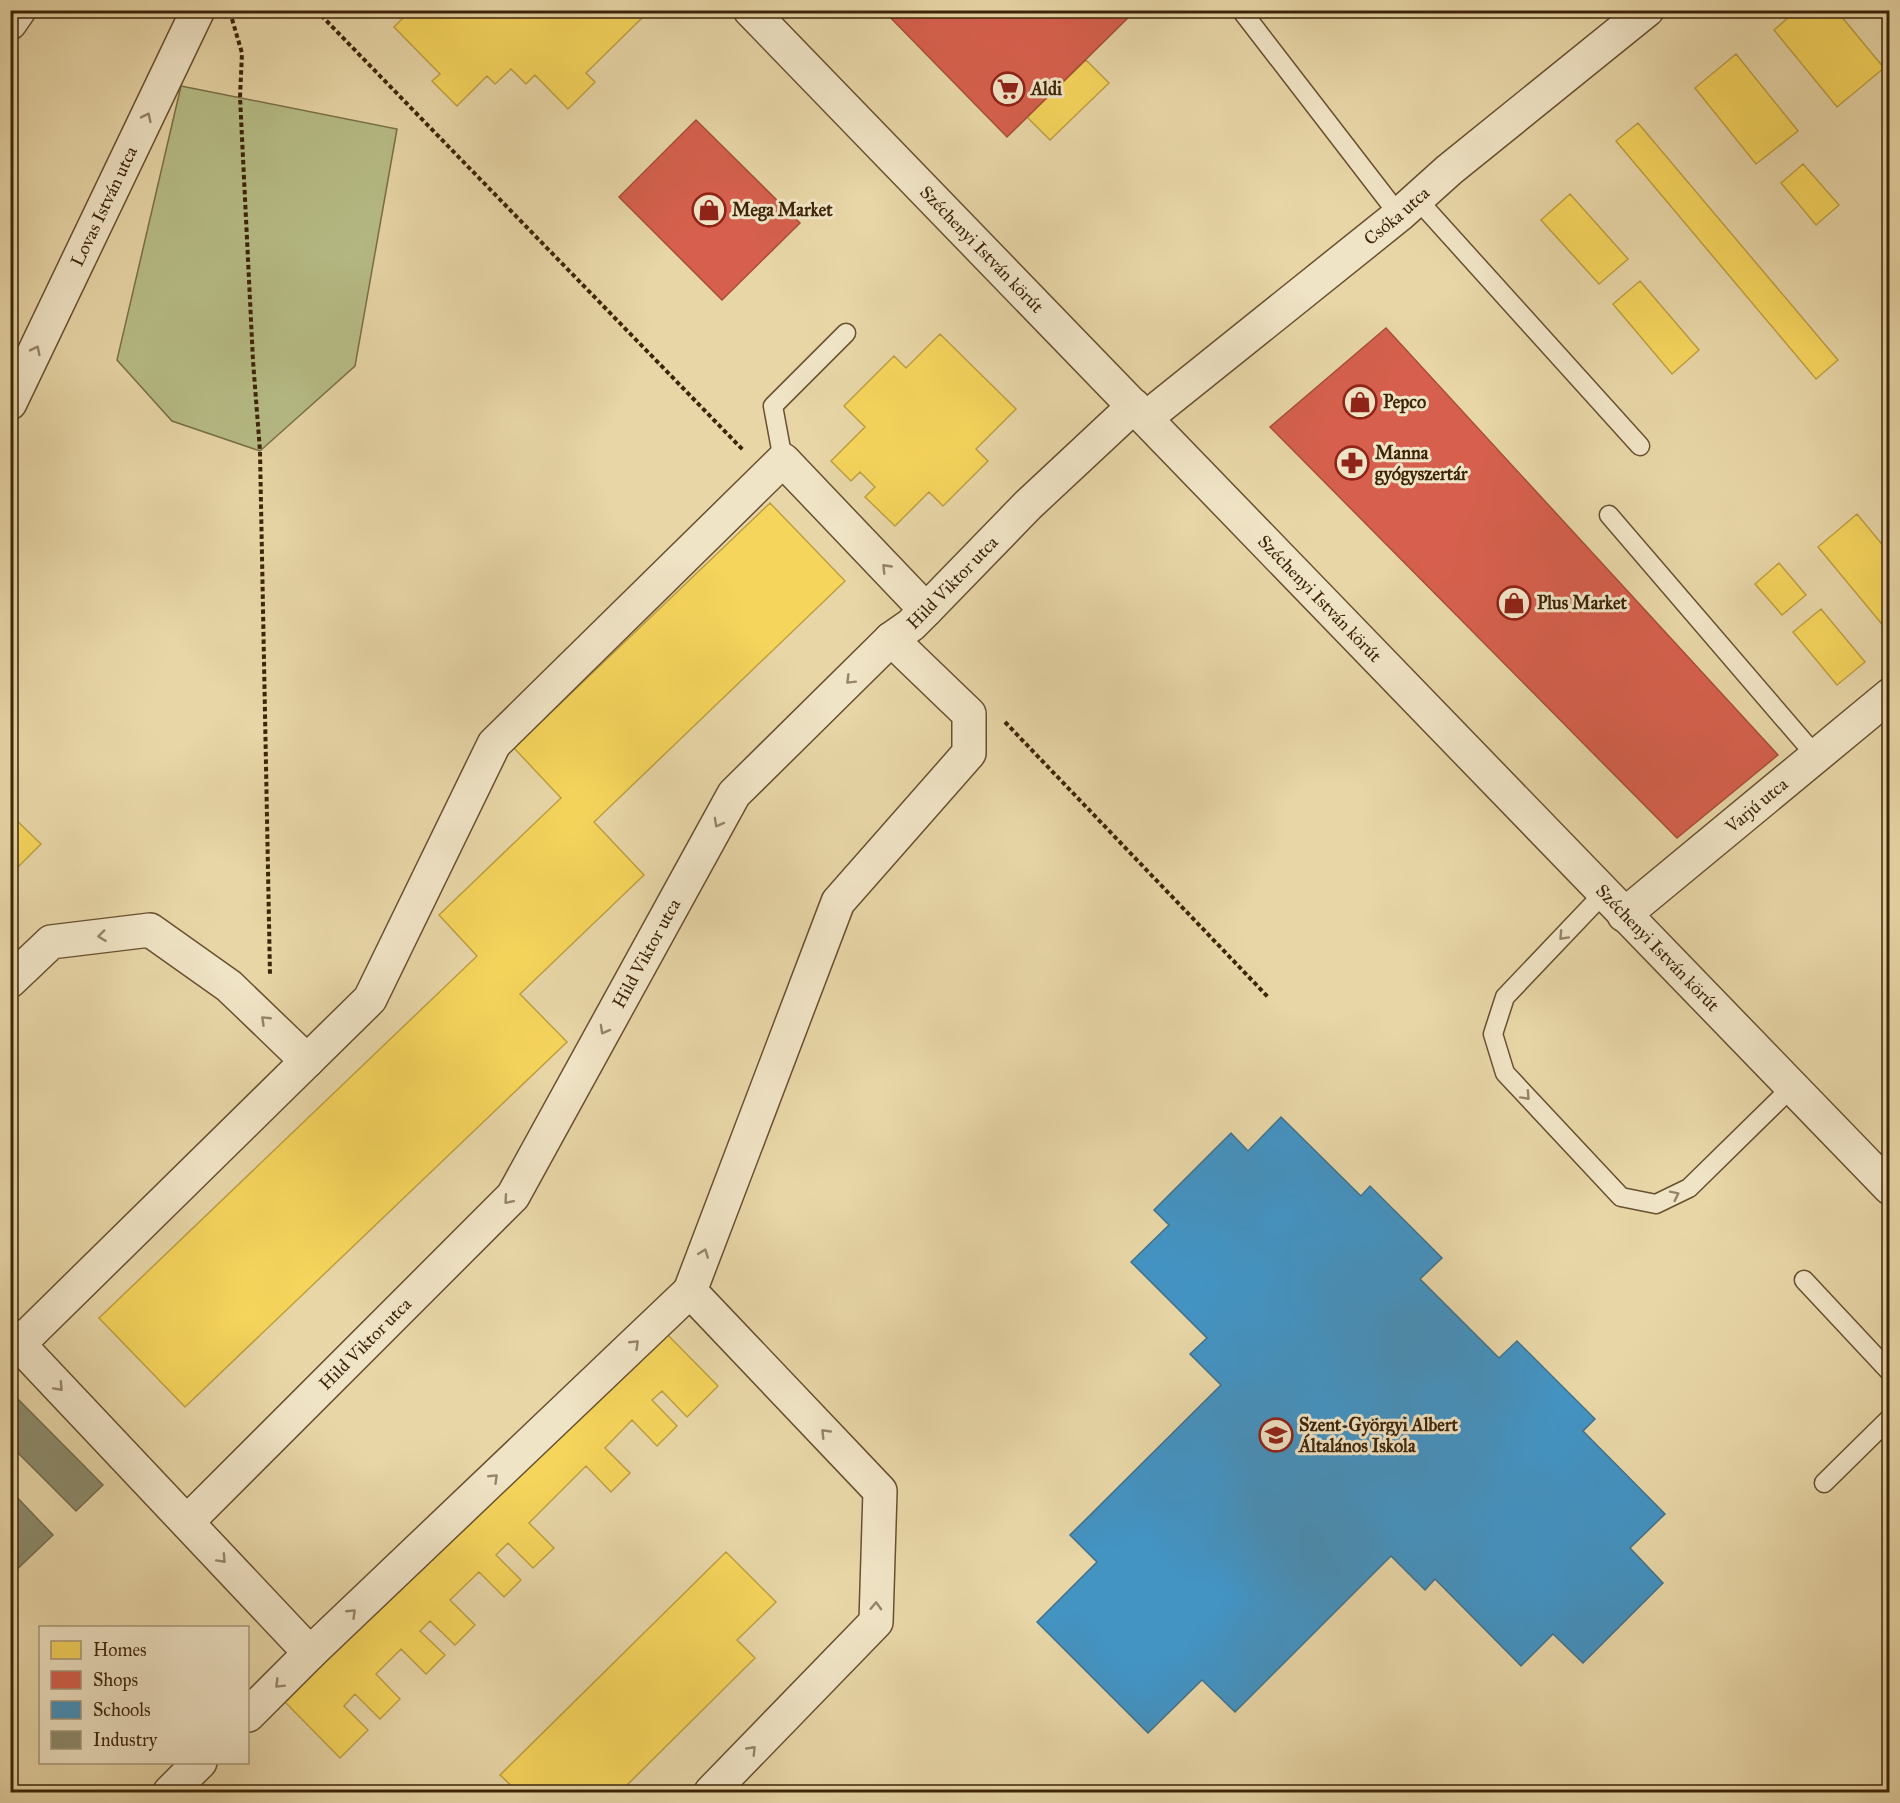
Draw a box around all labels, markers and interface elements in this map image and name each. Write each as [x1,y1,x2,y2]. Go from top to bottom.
supermarket icon: Aldi [990,71,1026,107]
place label: Aldi [1030,78,1063,100]
one-way arrow [140,113,152,124]
street label: Lovas István utca [66,142,142,270]
street label: Széchenyi István körút [915,181,1048,318]
street label: Csóka utca [1359,182,1434,250]
shop icon: Mega Market [691,192,727,228]
place label: Mega Market [732,199,833,222]
one-way arrow [28,346,40,357]
shop icon: Pepco [1342,384,1378,420]
place label: Pepco [1383,391,1426,414]
place label: Manna gyógyszertár [1375,442,1469,486]
pharmacy icon: Manna gyógyszertár [1334,445,1370,481]
street label: Széchenyi István körút [1253,530,1386,667]
street label: Hild Viktor utca [902,531,1003,634]
one-way arrow [882,564,893,575]
shop icon: Plus Market [1496,585,1532,621]
place label: Plus Market [1537,592,1628,614]
one-way arrow [846,673,856,684]
street label: Varjú utca [1720,773,1793,838]
one-way arrow [714,816,725,827]
street label: Széchenyi István körút [1591,880,1724,1016]
street label: Hild Viktor utca [608,894,686,1012]
one-way arrow [97,929,106,942]
one-way arrow [1559,929,1570,940]
one-way arrow [261,1016,271,1027]
one-way arrow [600,1024,611,1035]
one-way arrow [1519,1089,1530,1100]
one-way arrow [1669,1190,1680,1202]
one-way arrow [505,1193,516,1204]
one-way arrow [697,1248,709,1259]
street label: Hild Viktor utca [314,1293,416,1395]
one-way arrow [627,1340,638,1351]
one-way arrow [52,1380,63,1390]
place label: Szent-Györgyi Albert Általános Iskola [1298,1414,1459,1457]
school or university icon: Szent-Györgyi Albert Általános Iskola [1258,1417,1294,1453]
one-way arrow [821,1429,832,1439]
one-way arrow [487,1474,497,1485]
one-way arrow [215,1552,226,1563]
one-way arrow [870,1601,883,1610]
one-way arrow [345,1609,356,1620]
legend [39,1626,249,1764]
text: Homes [93,1639,147,1661]
text: Shops [93,1669,138,1691]
one-way arrow [275,1677,286,1688]
text: Schools [93,1699,151,1721]
text: Industry [93,1729,158,1751]
one-way arrow [744,1747,755,1758]

